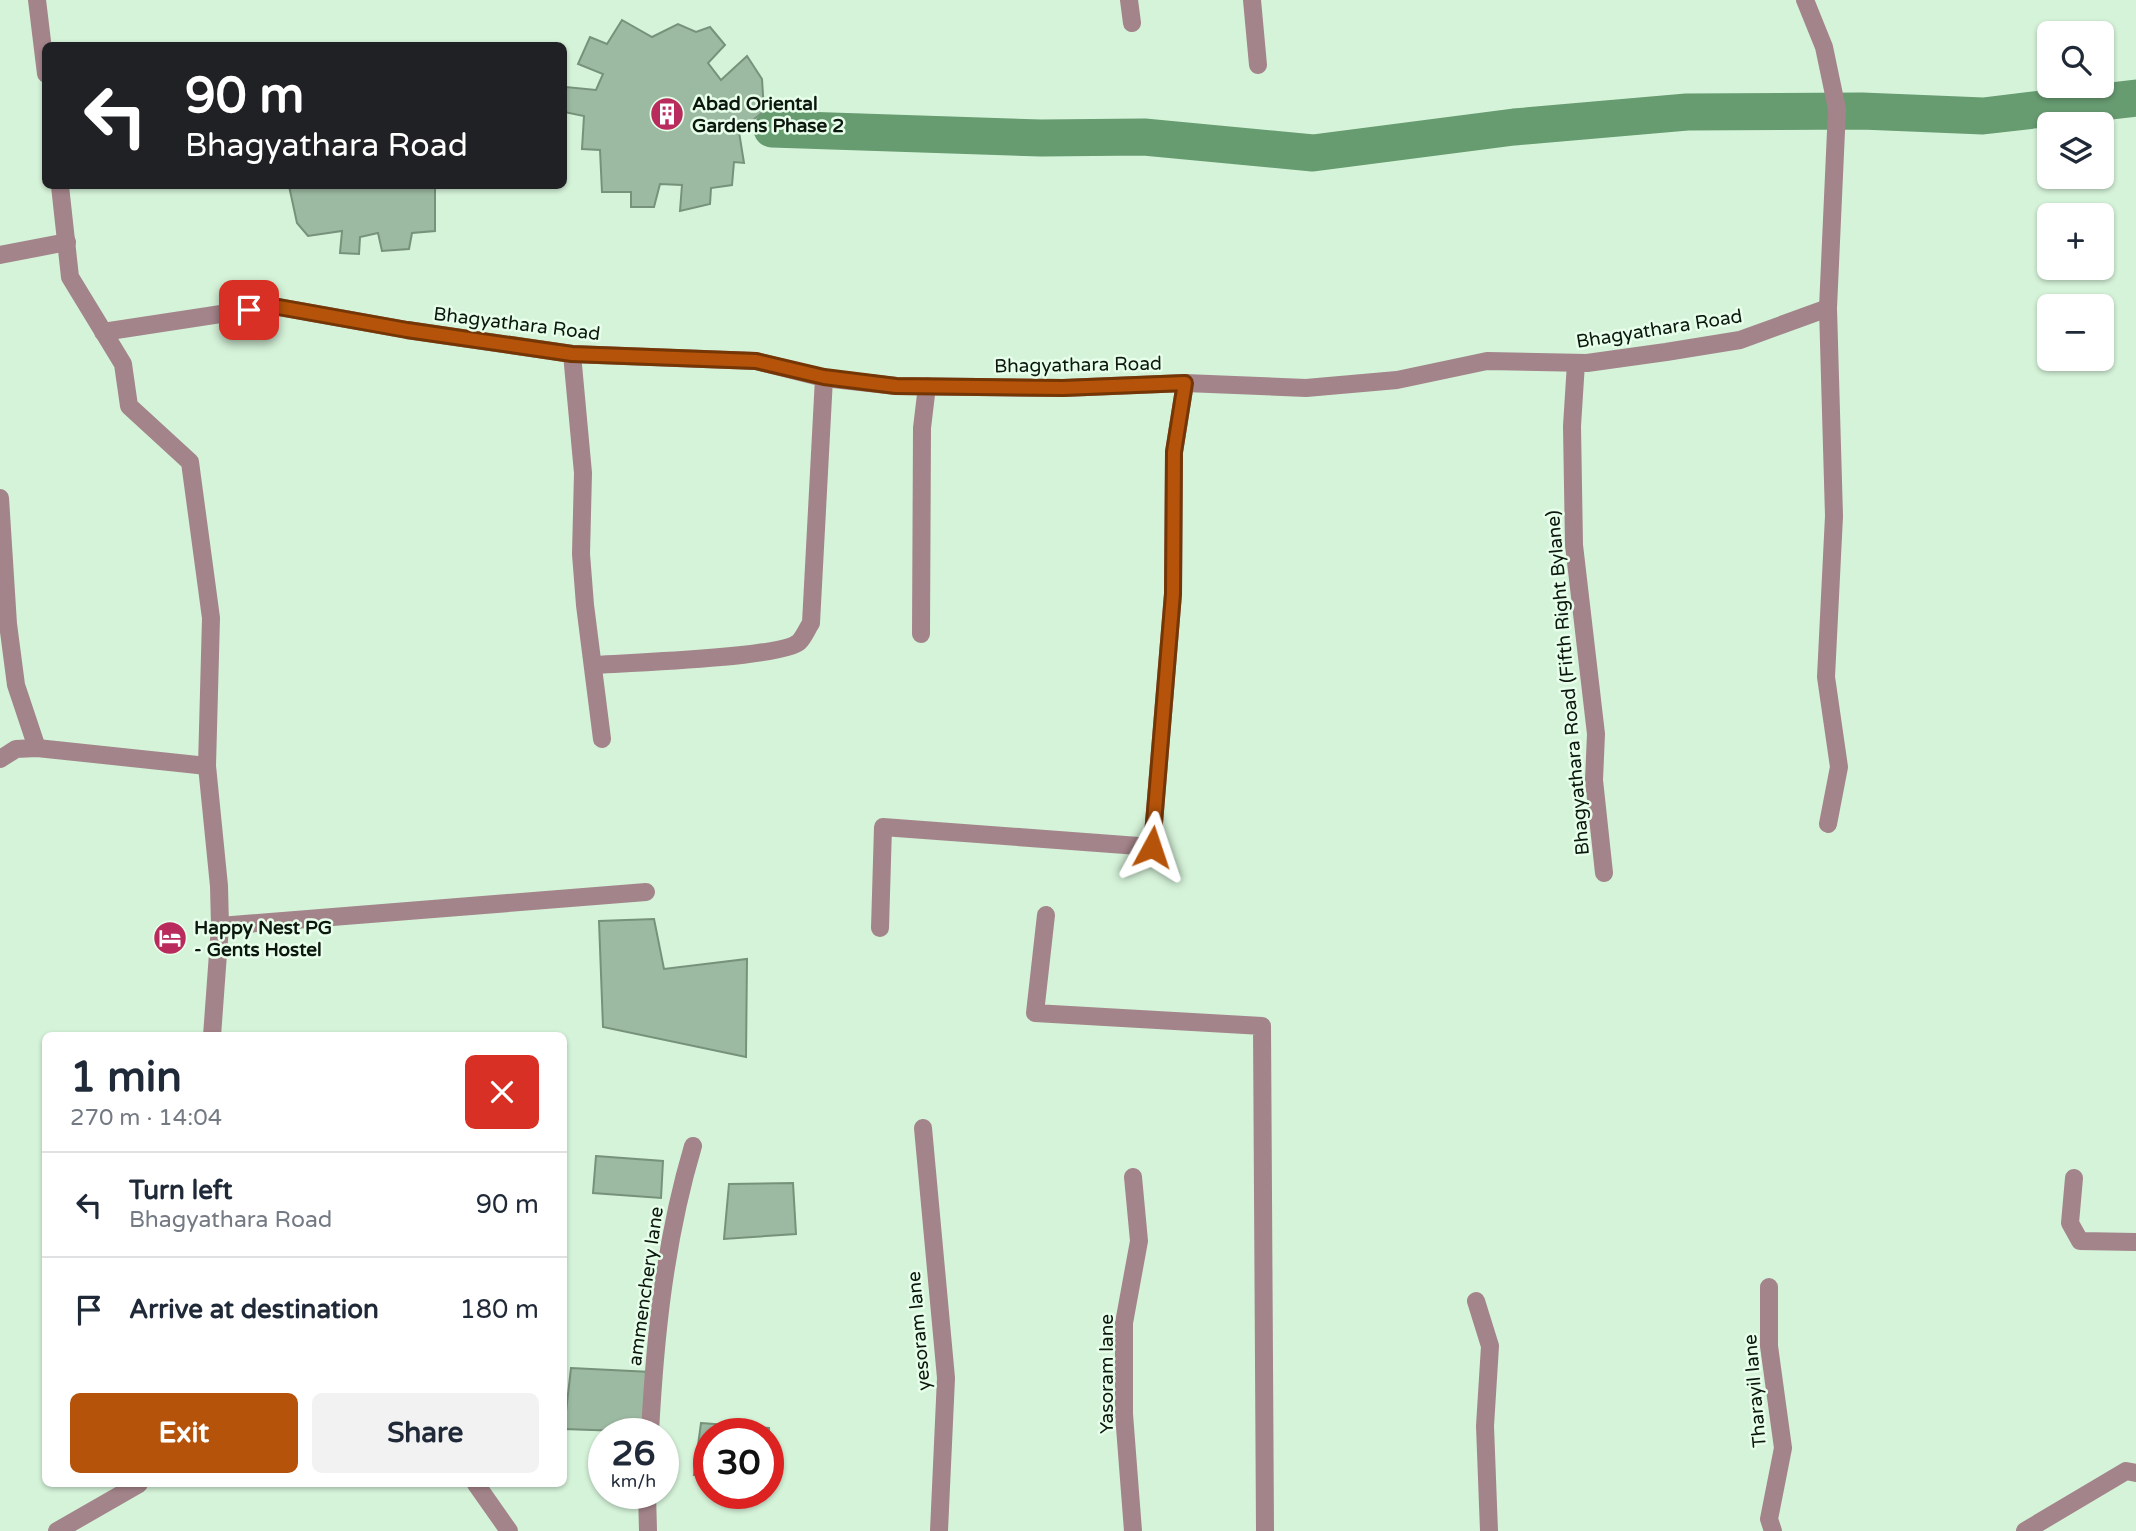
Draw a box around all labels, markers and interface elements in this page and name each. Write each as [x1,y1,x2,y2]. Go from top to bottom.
map controls [2037,21,2114,371]
button: search [2037,21,2114,98]
text: 90 m [185,67,304,126]
icon: left [70,70,161,161]
place label: Abad Oriental Gardens Phase 2 [692,93,844,137]
building icon: Abad Oriental Gardens Phase 2 [648,95,686,133]
button: layers [2037,112,2114,189]
text: Bhagyathara Road [185,127,468,165]
button: + [2037,203,2114,280]
pin [219,280,279,340]
icon: arrive [230,291,268,329]
button: − [2037,294,2114,371]
street label: Bhagyathara Road [432,303,602,345]
street label: Bhagyathara Road [1574,305,1744,353]
street label: Bhagyathara Road [994,353,1162,377]
street label: Bhagyathara Road (Fifth Right Bylane) [1542,509,1594,856]
position arrow [1115,810,1189,884]
place label: Happy Nest PG - Gents Hostel [194,917,332,961]
hotel icon: Happy Nest PG - Gents Hostel [151,919,189,957]
text: 1 min [70,1052,182,1103]
button: close [465,1055,539,1129]
text: 270 m · 14:04 [70,1104,222,1132]
text: Turn left [129,1175,232,1206]
icon: left [70,1186,108,1224]
text: 90 m [476,1189,539,1220]
street label: ammenchery lane [624,1205,668,1367]
text: Bhagyathara Road [129,1206,332,1234]
street label: yesoram lane [903,1270,935,1391]
icon: arrive [70,1291,108,1329]
text: Arrive at destination [129,1294,379,1325]
text: 180 m [459,1294,539,1325]
street label: Yasoram lane [1096,1314,1118,1434]
street label: Tharayil lane [1739,1333,1771,1449]
button: Exit [70,1393,298,1473]
button: Share [312,1393,539,1473]
speed limit sign: 30 [693,1418,784,1509]
text: 26 [612,1433,655,1475]
text: km/h [611,1470,656,1492]

